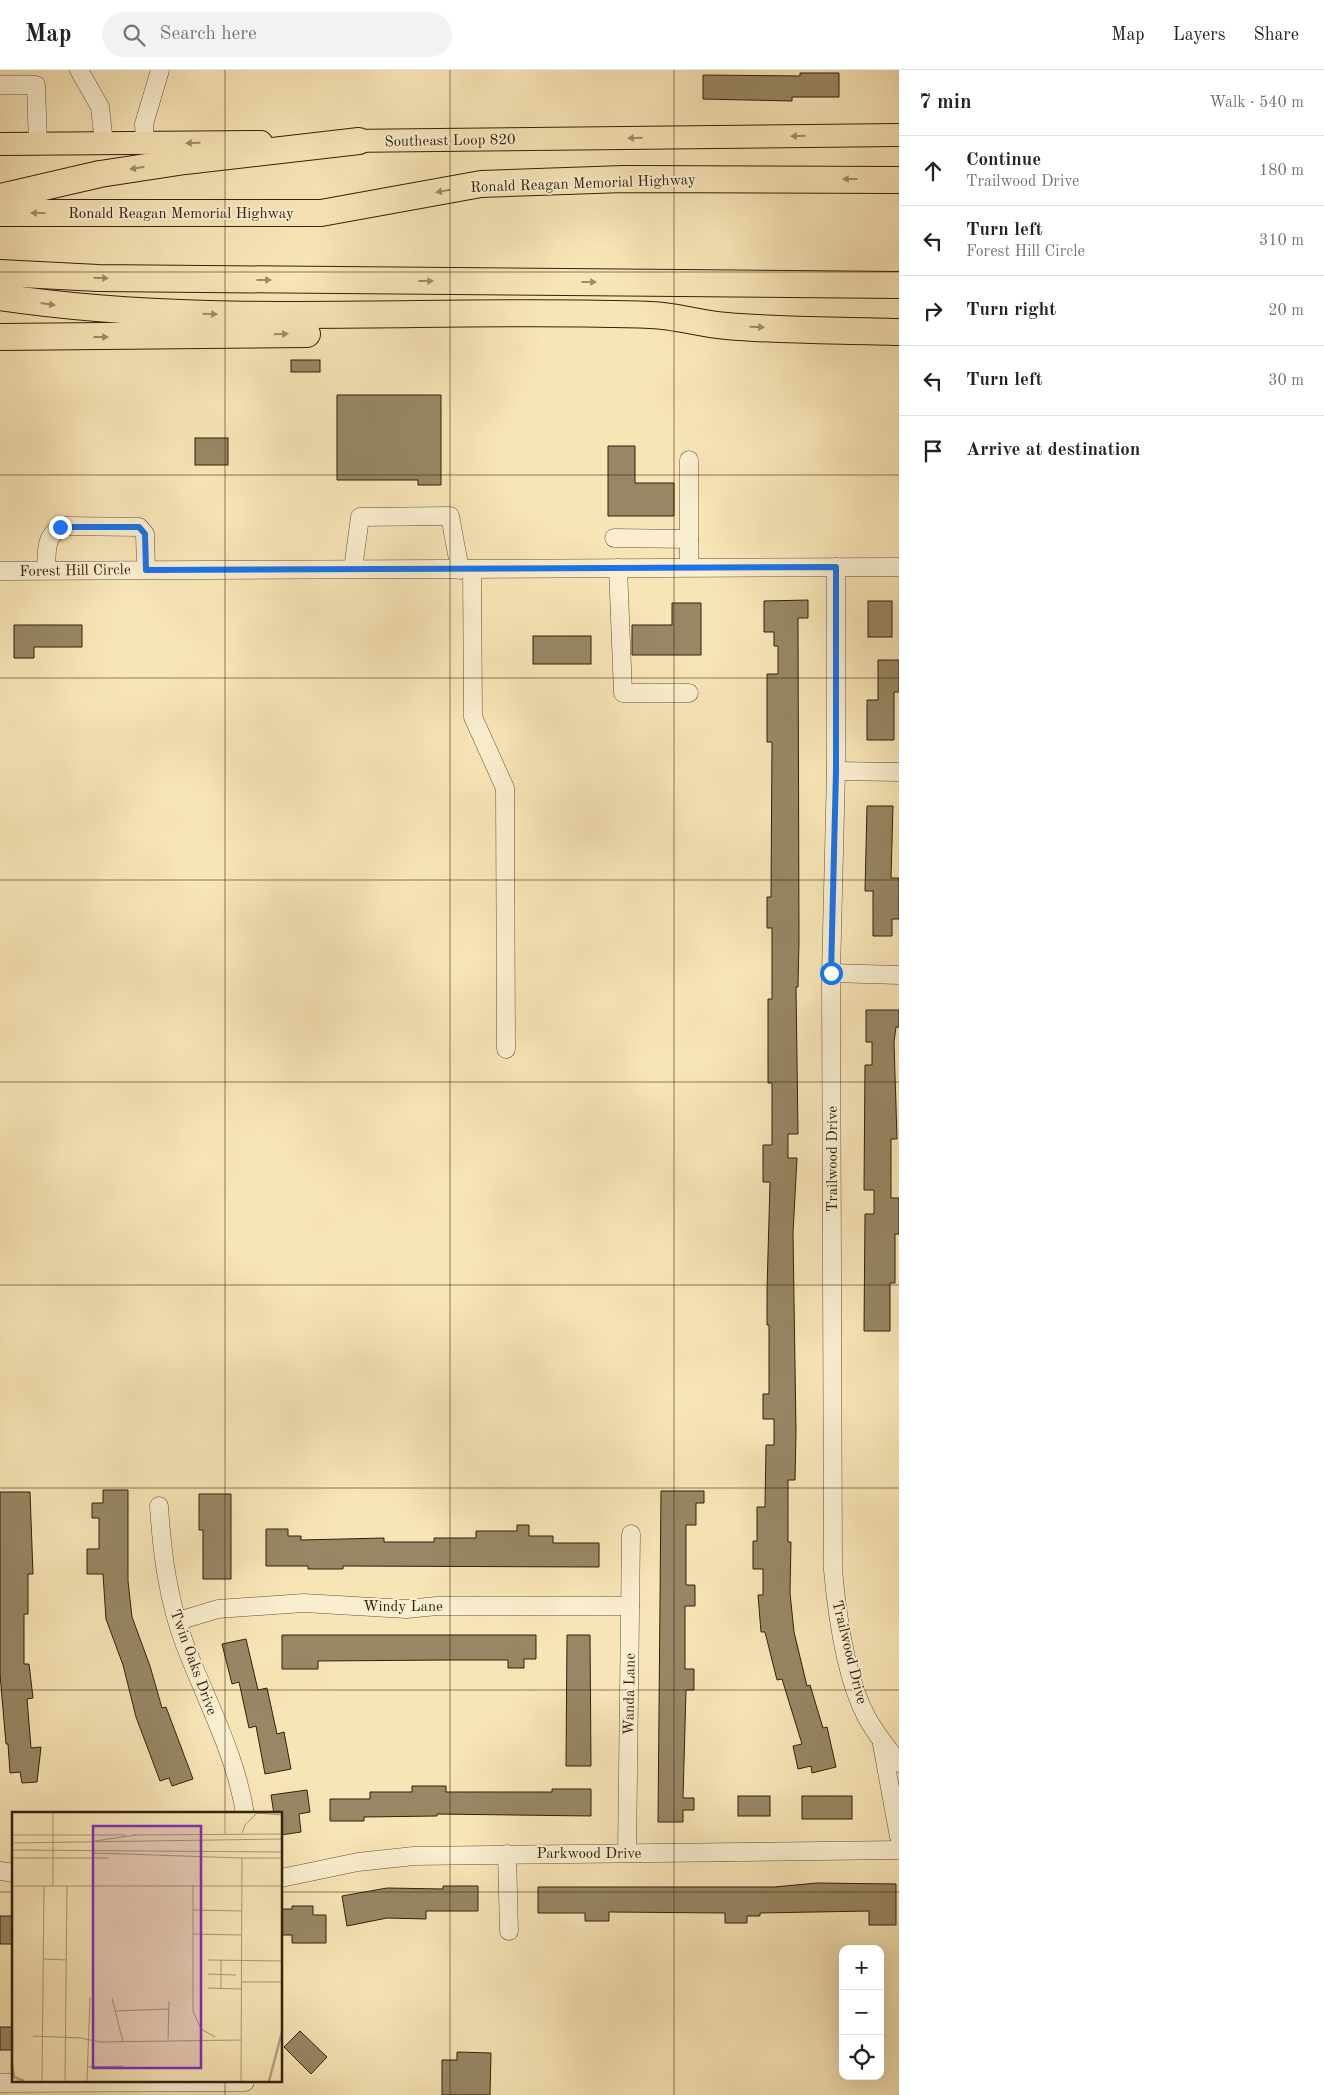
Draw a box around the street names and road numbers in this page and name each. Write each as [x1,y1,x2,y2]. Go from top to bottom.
street label: Southeast Loop 820 [384,133,516,150]
street label: Ronald Reagan Memorial Highway [470,173,696,196]
street label: Ronald Reagan Memorial Highway [68,207,294,222]
street label: Forest Hill Circle [19,563,131,580]
street label: Trailwood Drive [826,1106,841,1212]
street label: Trailwood Drive [828,1599,869,1706]
street label: Windy Lane [363,1600,443,1615]
street label: Twin Oaks Drive [167,1608,219,1717]
street label: Wanda Lane [622,1653,639,1735]
street label: Parkwood Drive [537,1847,641,1862]

